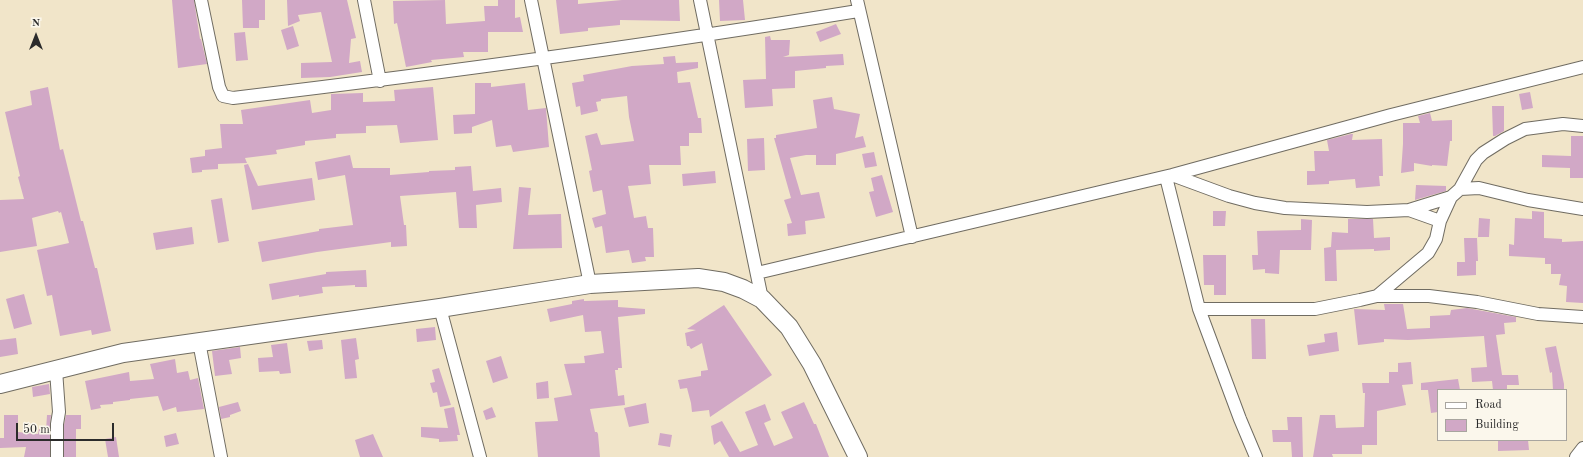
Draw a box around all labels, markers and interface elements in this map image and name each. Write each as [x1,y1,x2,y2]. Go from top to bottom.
north arrow [16,16,56,56]
text: N [32,18,40,29]
legend [1437,389,1567,441]
text: Road [1475,399,1502,411]
scale bar [18,415,116,441]
text: Building [1475,419,1519,431]
text: 50 m [23,424,50,436]

